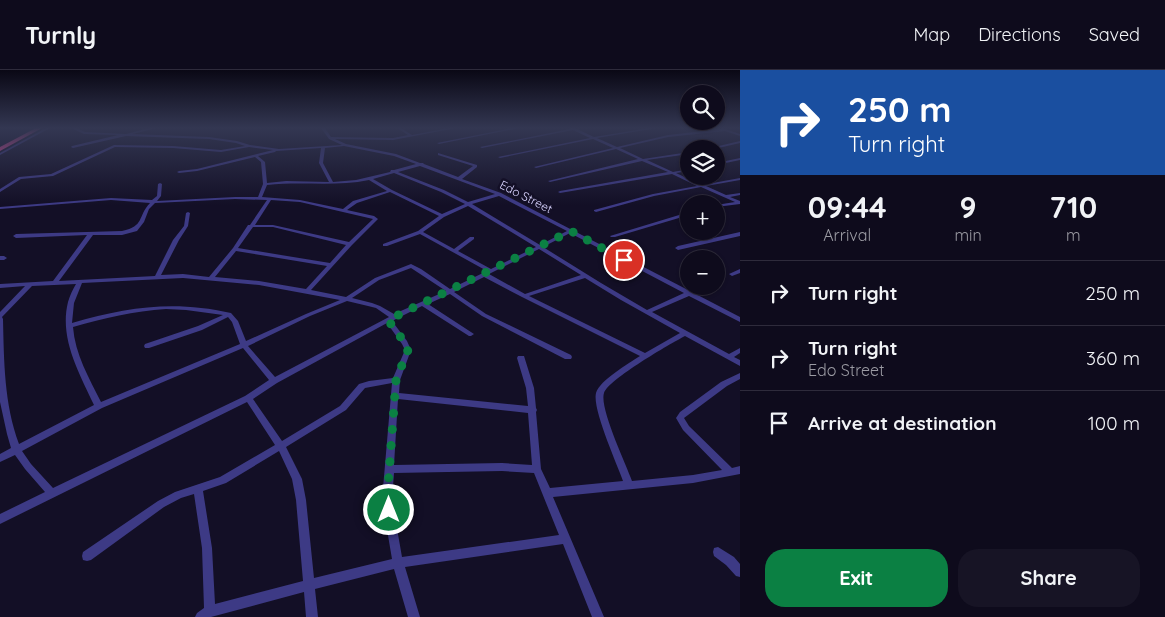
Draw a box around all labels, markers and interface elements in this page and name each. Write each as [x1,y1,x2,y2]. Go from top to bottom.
text: Turnly [25,20,96,50]
text: Map [913,23,950,46]
text: Directions [978,23,1061,46]
text: Saved [1089,23,1140,46]
map controls [680,85,725,295]
button: search [680,85,725,130]
text: 250 m [848,87,952,131]
icon: right [765,90,830,155]
text: Turn right [848,130,945,158]
button: layers [680,140,725,185]
street label: Edo Street [497,177,555,216]
text: 09:44 [808,188,887,226]
text: 9 [960,188,977,226]
text: 710 [1049,188,1097,226]
button: + [680,195,725,240]
text: Arrival [823,225,871,245]
text: min [954,225,982,245]
text: m [1066,225,1081,245]
pin [603,239,645,281]
icon: arrive [610,246,638,274]
button: − [680,250,725,295]
icon: right [765,279,793,307]
text: Turn right [808,281,897,305]
text: 250 m [1085,281,1140,305]
text: Turn right [808,336,897,360]
icon: right [765,344,793,372]
text: 360 m [1086,346,1140,370]
text: Edo Street [808,360,884,380]
icon: arrive [765,409,793,437]
text: Arrive at destination [808,411,997,435]
text: 100 m [1088,411,1140,435]
position arrow [362,483,414,535]
button: Exit [765,549,948,607]
button: Share [958,549,1140,607]

